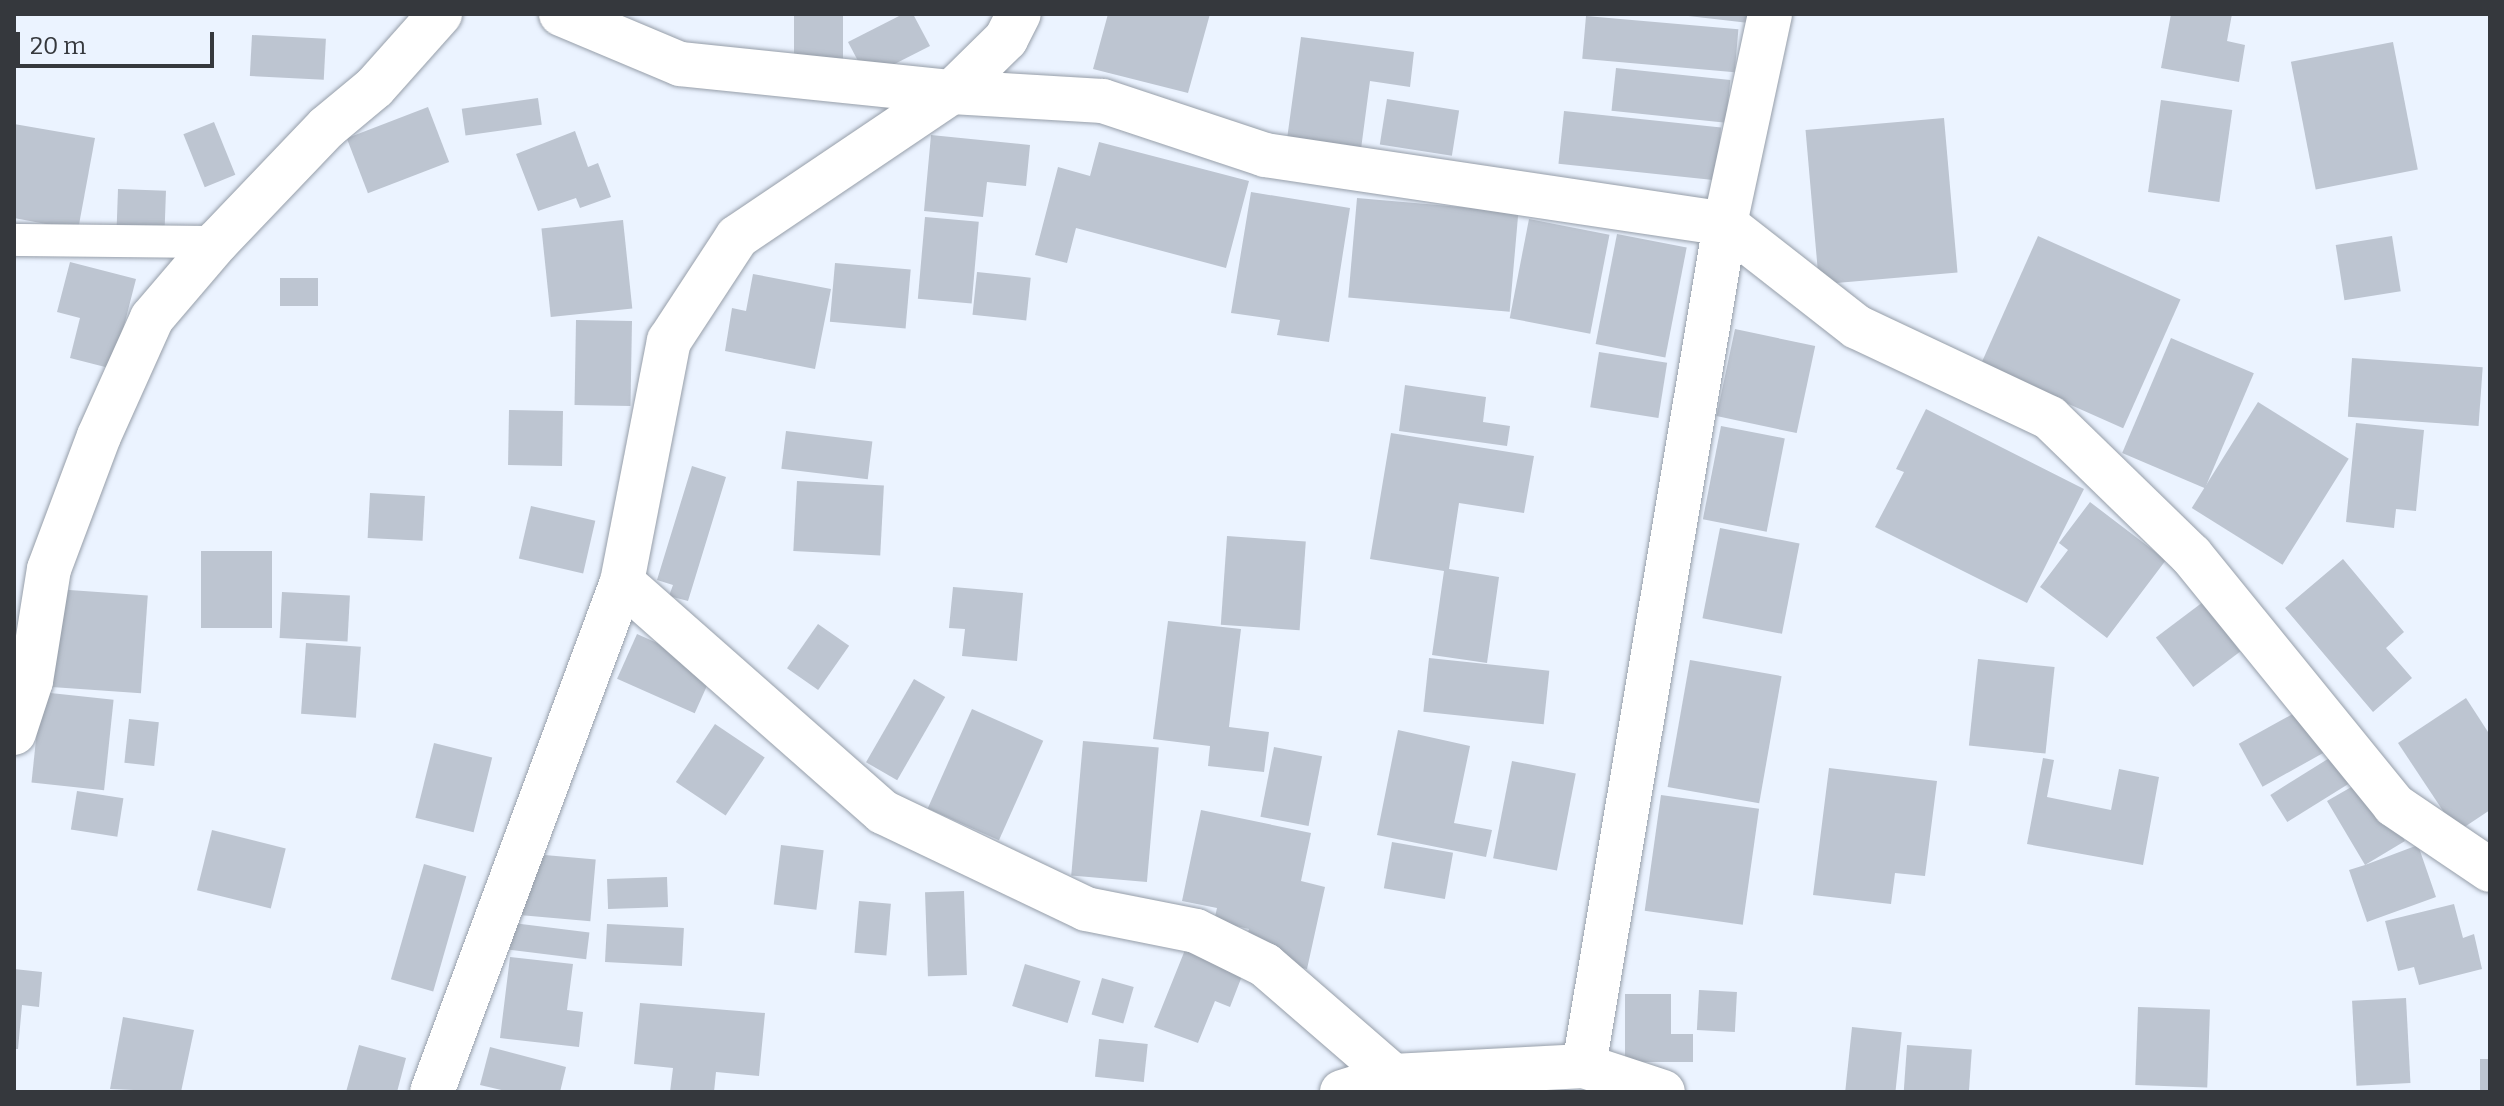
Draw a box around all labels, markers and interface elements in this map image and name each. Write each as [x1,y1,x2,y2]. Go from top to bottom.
scale bar [20,16,218,66]
text: 20 m [30,32,86,60]

